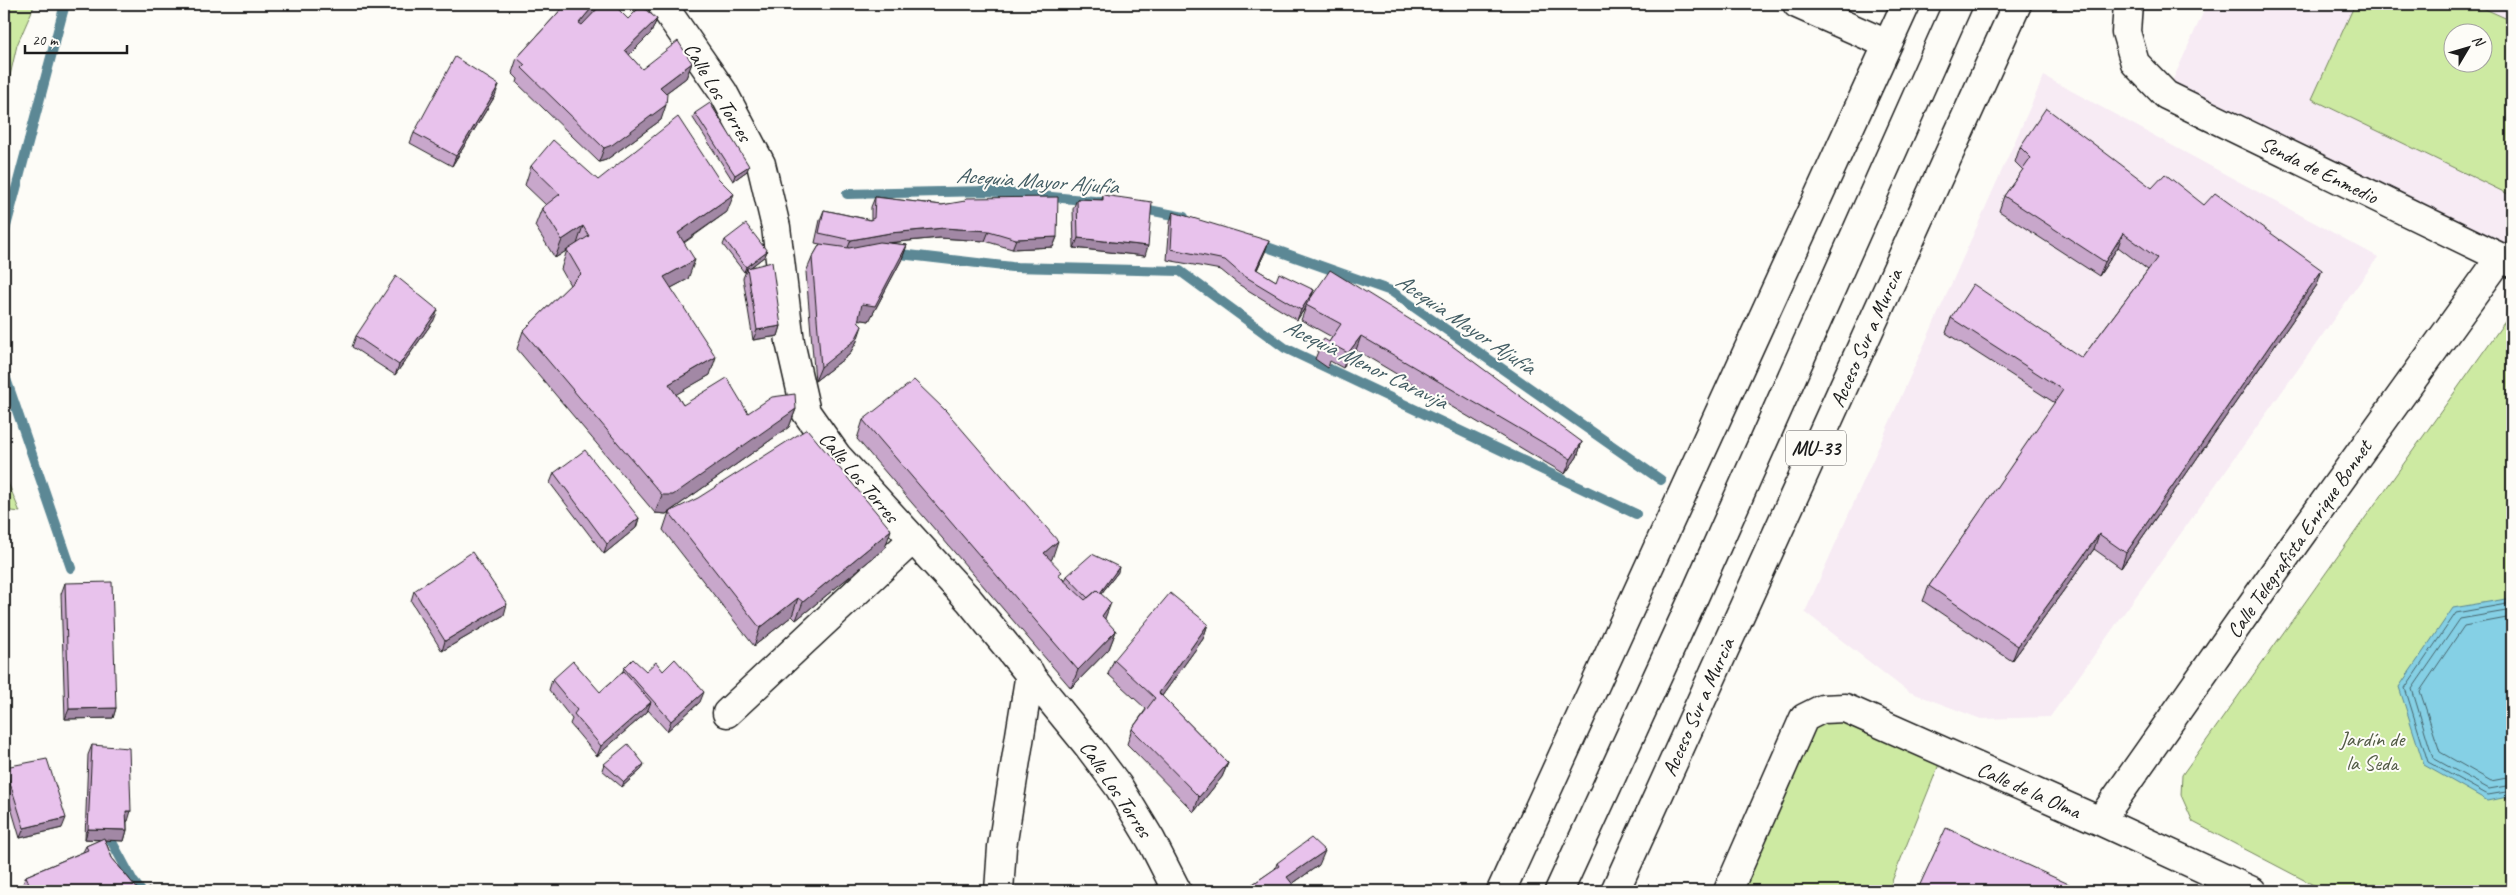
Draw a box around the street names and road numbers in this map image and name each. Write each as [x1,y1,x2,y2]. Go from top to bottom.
street label: Calle Los Torres [678,38,759,148]
street label: Senda de Enmedio [2256,130,2384,210]
street label: Acceso Sur a Murcia [1824,263,1909,411]
street label: Calle Los Torres [813,426,906,529]
road number: MU-33 [1786,430,1846,466]
street label: Calle Telegrafista Enrique Bonnet [2221,433,2378,643]
street label: Acceso Sur a Murcia [1656,632,1741,780]
street label: Calle Los Torres [1074,736,1159,844]
street label: Calle de la Olma [1973,756,2086,825]

